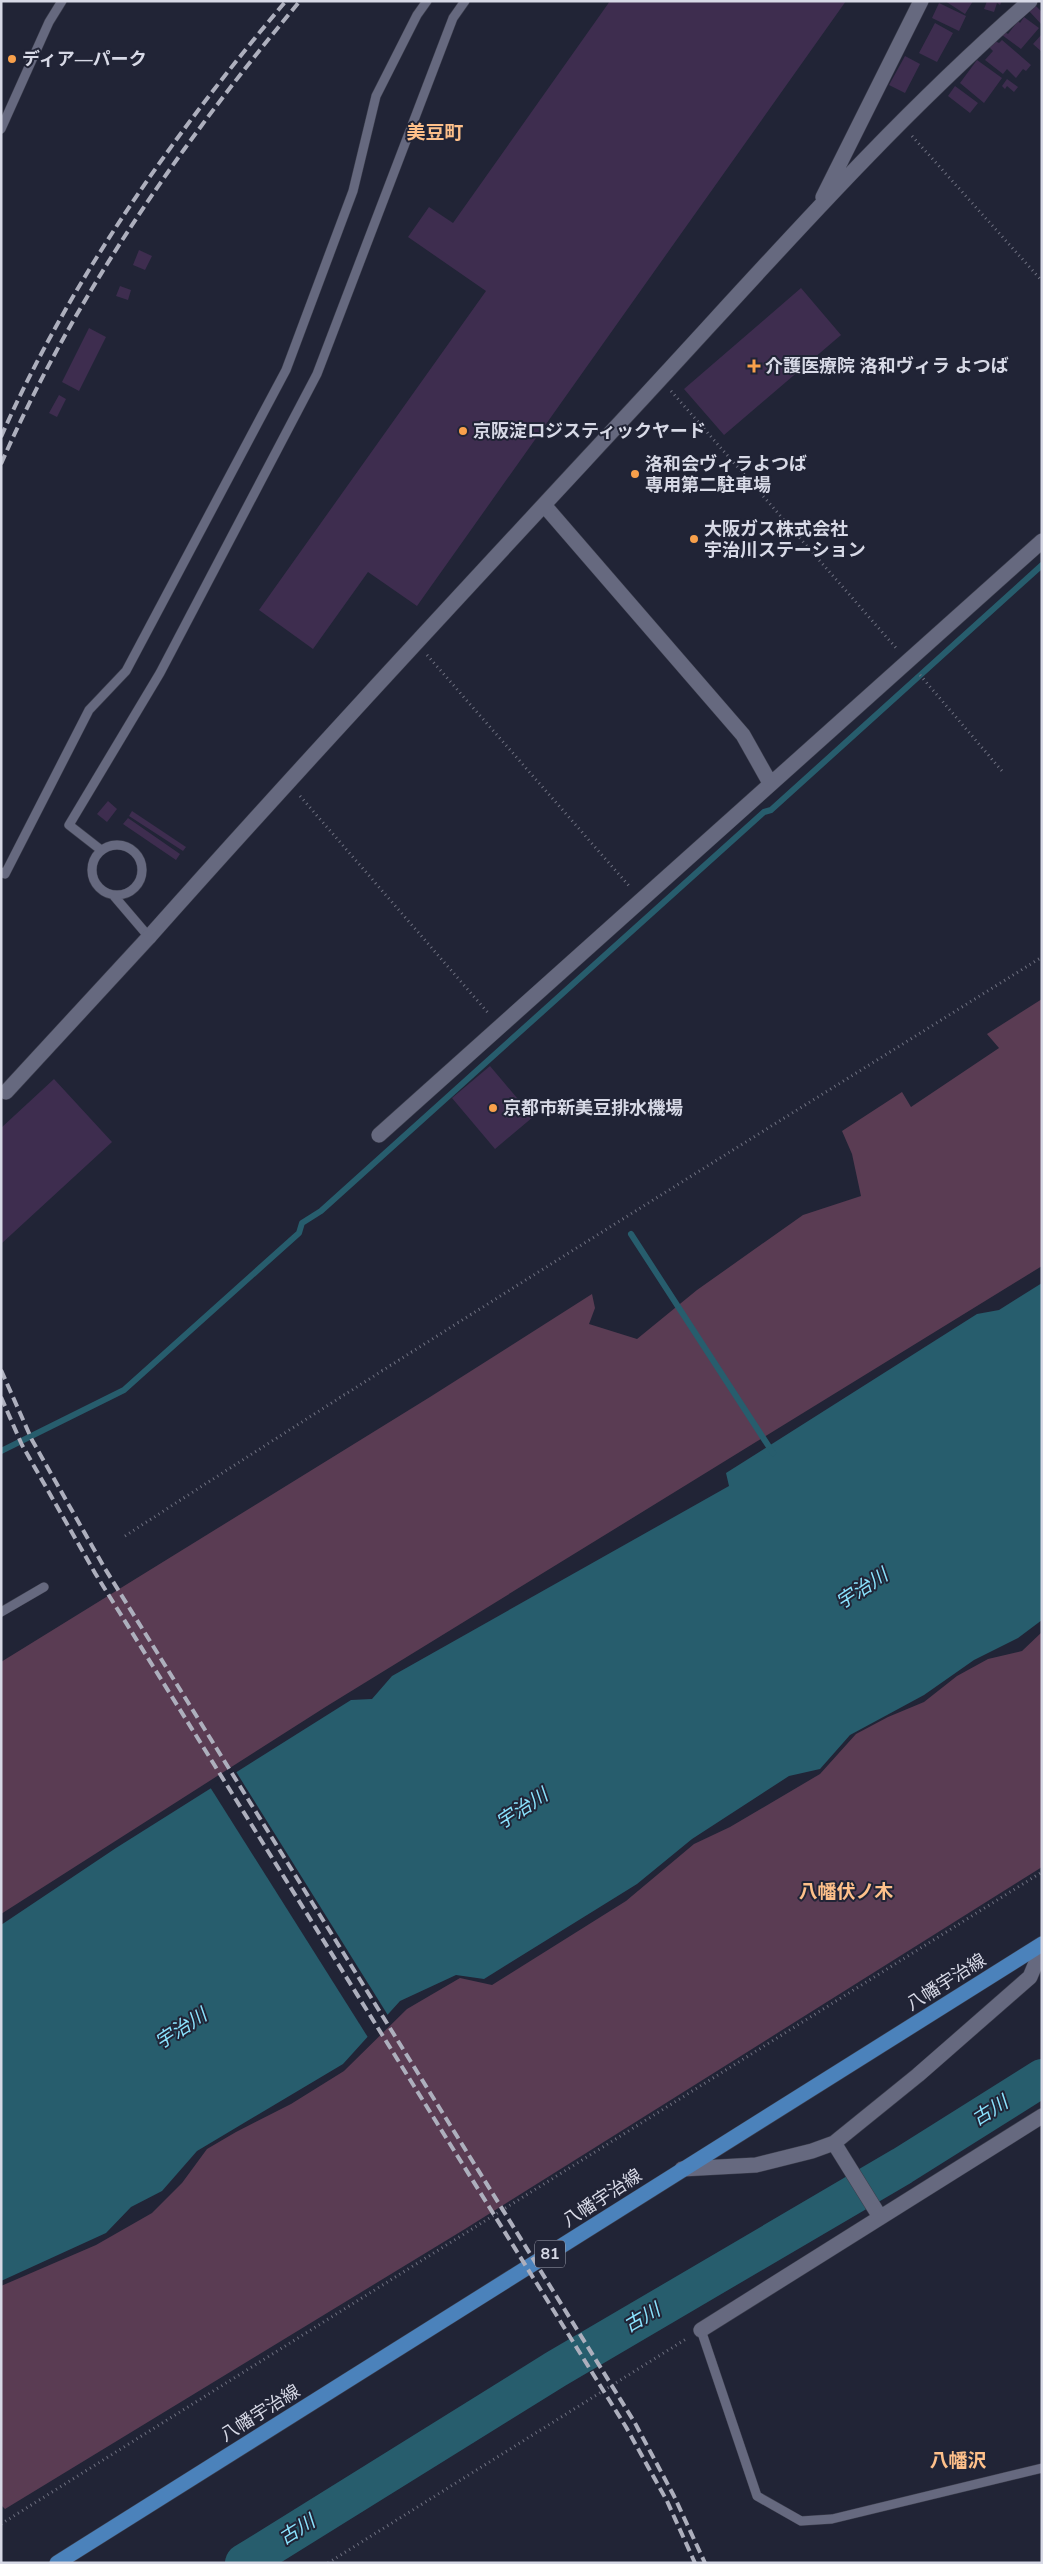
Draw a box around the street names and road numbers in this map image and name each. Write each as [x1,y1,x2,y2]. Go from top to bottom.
street label: 八幡宇治線 [901,1948,991,2016]
street label: 八幡宇治線 [558,2163,646,2233]
road number: 81 [535,2240,565,2268]
street label: 八幡宇治線 [215,2379,305,2447]

